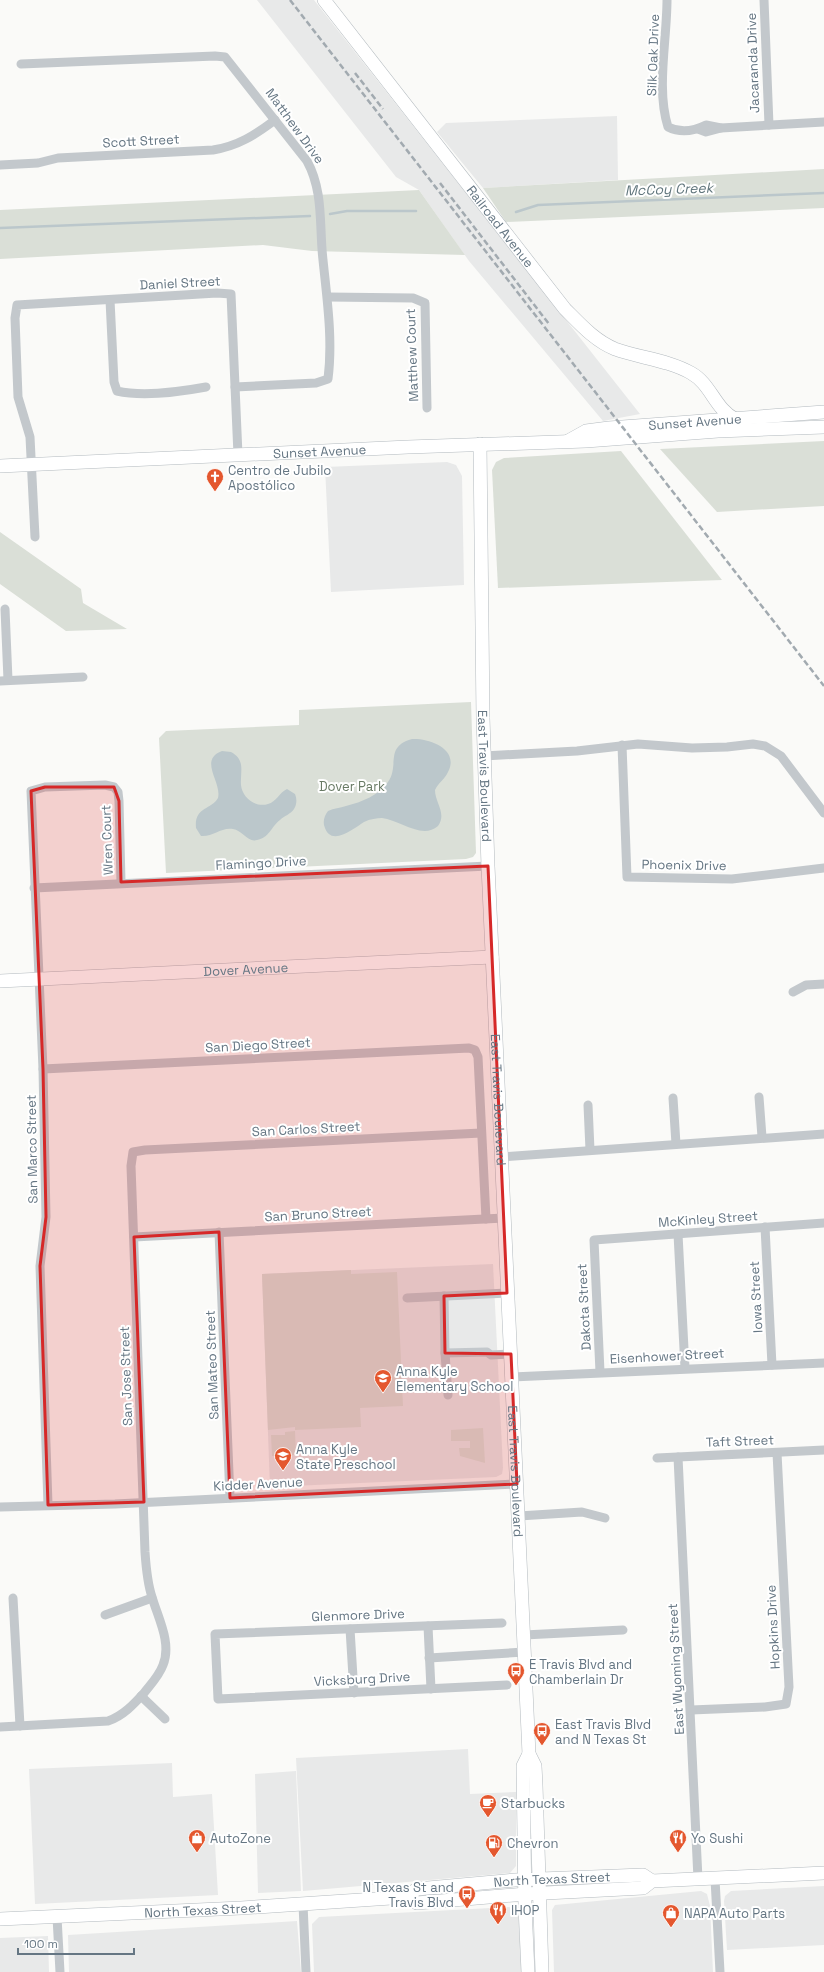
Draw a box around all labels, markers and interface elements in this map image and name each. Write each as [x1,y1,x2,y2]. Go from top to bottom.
street label: Jacaranda Drive [743,13,763,113]
street label: Silk Oak Drive [643,14,663,96]
street label: Matthew Drive [262,85,328,167]
street label: Scott Street [102,130,180,152]
water label: McCoy Creek [625,178,715,200]
street label: Railroad Avenue [463,182,538,271]
street label: Daniel Street [139,272,221,294]
street label: Matthew Court [402,308,422,402]
street label: Sunset Avenue [648,410,742,434]
street label: Sunset Avenue [273,440,367,462]
place label: Centro de Jubilo Apostólico [228,462,331,494]
church icon: Centro de Jubilo Apostólico [205,467,225,492]
street label: East Travis Boulevard [474,710,496,842]
park label: Dover Park [319,778,385,795]
street label: Wren Court [97,805,117,875]
street label: Flamingo Drive [215,852,307,874]
street label: Phoenix Drive [641,856,727,874]
street label: Dover Avenue [203,958,289,980]
street label: East Travis Boulevard [487,1033,510,1166]
street label: San Diego Street [205,1034,311,1056]
street label: San Marco Street [23,1094,41,1204]
street label: San Carlos Street [251,1118,361,1140]
street label: San Bruno Street [264,1203,372,1225]
street label: McKinley Street [658,1207,758,1231]
street label: Iowa Street [746,1261,766,1333]
street label: Dakota Street [573,1263,595,1351]
street label: San Mateo Street [202,1310,222,1420]
street label: San Jose Street [116,1326,136,1426]
street label: Eisenhower Street [609,1345,725,1367]
place label: Anna Kyle Elementary School [396,1363,513,1395]
school or university icon: Anna Kyle Elementary School [373,1368,393,1393]
street label: East Travis Boulevard [504,1405,527,1538]
street label: Taft Street [706,1431,774,1451]
place label: Anna Kyle State Preschool [296,1441,396,1473]
school or university icon: Anna Kyle State Preschool [273,1446,293,1471]
street label: Kidder Avenue [213,1473,303,1495]
street label: Hopkins Drive [762,1584,784,1670]
street label: East Wyoming Street [664,1603,688,1735]
street label: Glenmore Drive [311,1605,405,1625]
place label: E Travis Blvd and Chamberlain Dr [529,1656,632,1688]
bus stop icon: E Travis Blvd and Chamberlain Dr [506,1661,526,1686]
street label: Vicksburg Drive [313,1668,411,1690]
place label: East Travis Blvd and N Texas St [555,1716,651,1748]
bus stop icon: East Travis Blvd and N Texas St [532,1721,552,1746]
cafe icon: Starbucks [478,1793,498,1818]
place label: Starbucks [501,1795,565,1812]
shop icon: AutoZone [187,1828,207,1853]
restaurant icon: Yo Sushi [668,1828,688,1853]
place label: AutoZone [210,1830,271,1847]
place label: Yo Sushi [691,1830,743,1847]
fuel station icon: Chevron [484,1833,504,1858]
place label: Chevron [507,1835,558,1852]
street label: North Texas Street [493,1868,611,1890]
place label: N Texas St and Travis Blvd [362,1879,454,1911]
bus stop icon: N Texas St and Travis Blvd [457,1884,477,1909]
street label: North Texas Street [144,1898,262,1921]
restaurant icon: IHOP [488,1900,508,1925]
place label: IHOP [511,1902,539,1919]
shop icon: NAPA Auto Parts [661,1903,681,1928]
place label: NAPA Auto Parts [684,1905,785,1922]
scale bar [18,1930,134,1956]
text: 100 m [24,1936,58,1952]

